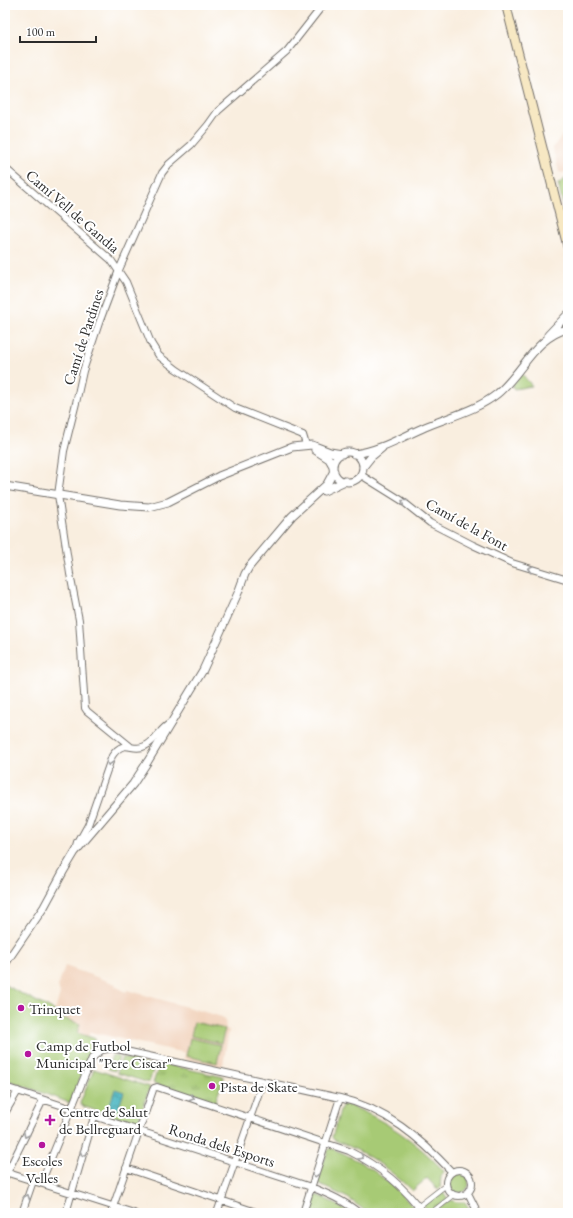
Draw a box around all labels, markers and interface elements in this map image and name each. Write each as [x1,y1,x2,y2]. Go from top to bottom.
scale bar [20,18,96,44]
text: 100 m [26,24,56,40]
street label: Camí Vell de Gandia [22,165,124,257]
street label: Camí de Pardines [59,286,108,387]
street label: Camí de la Font [422,494,512,555]
one-way arrow [401,500,408,507]
one-way arrow [527,566,534,574]
one-way arrow [105,759,114,766]
place label: Trinquet [29,999,81,1018]
marker: Trinquet [16,1003,26,1013]
place label: Camp de Futbol Municipal "Pere Ciscar" [36,1036,172,1072]
marker: Camp de Futbol Municipal "Pere Ciscar" [23,1049,33,1059]
place label: Pista de Skate [220,1077,298,1096]
marker: Pista de Skate [207,1081,217,1091]
one-way arrow [188,1094,195,1102]
place label: Centre de Salut de Bellreguard [59,1102,148,1138]
marker: Centre de Salut de Bellreguard [44,1114,56,1126]
street label: Ronda dels Esports [166,1119,278,1171]
one-way arrow [23,1130,31,1138]
marker: Escoles Velles [37,1140,47,1150]
one-way arrow [79,1150,88,1157]
place label: Escoles Velles [22,1151,62,1187]
one-way arrow [357,1153,364,1160]
one-way arrow [311,1171,320,1178]
one-way arrow [23,1193,31,1200]

